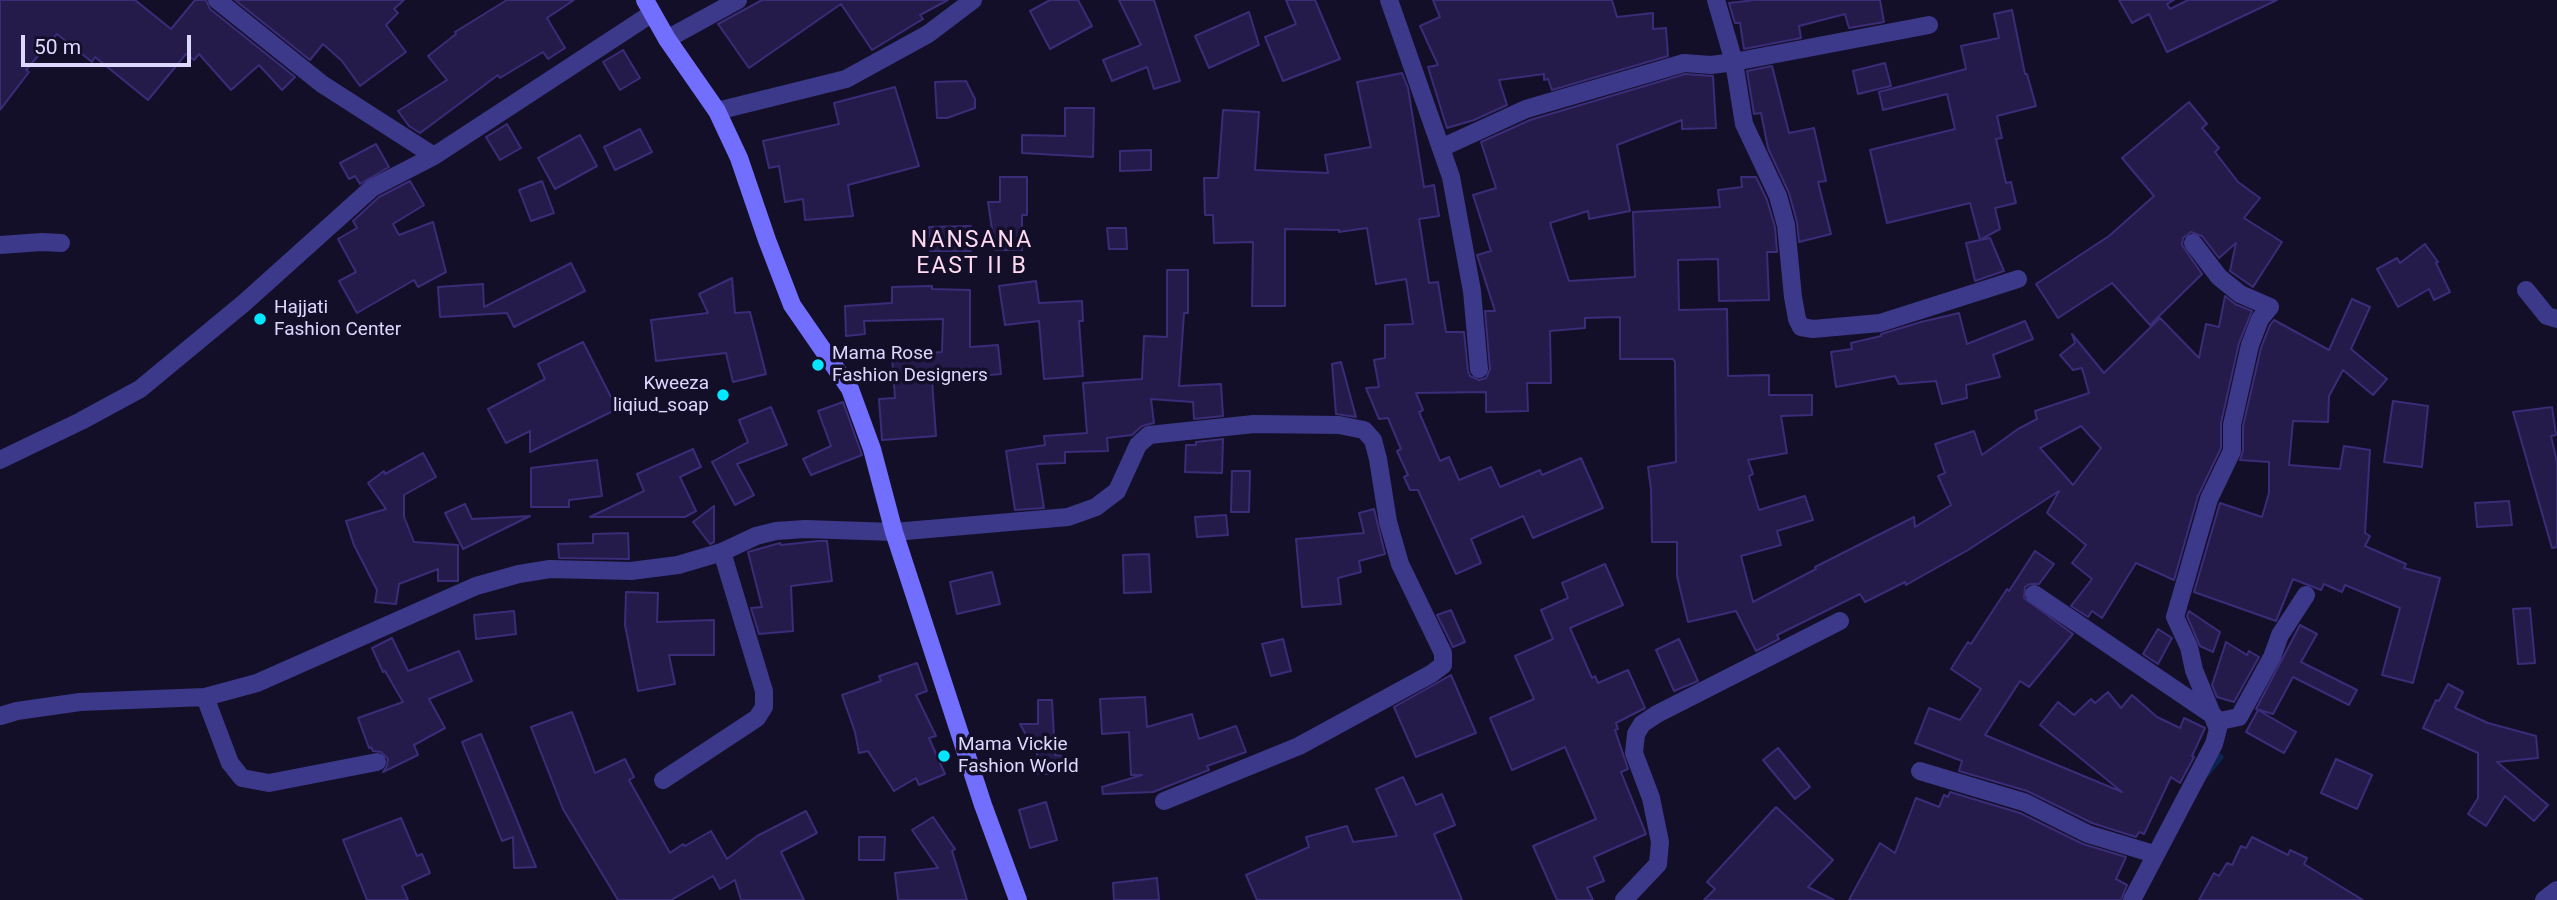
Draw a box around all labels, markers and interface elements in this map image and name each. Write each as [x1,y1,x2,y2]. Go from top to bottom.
scale bar [24,21,194,65]
text: 50 m [34,35,81,59]
district label: NANSANA EAST II B [912,227,1032,281]
place label: Hajjati Fashion Center [274,297,401,341]
marker: Hajjati Fashion Center [252,311,268,327]
place label: Mama Rose Fashion Designers [832,343,988,387]
marker: Mama Rose Fashion Designers [810,357,826,373]
place label: Kweeza liqiud_soap [613,373,709,417]
marker: Kweeza liqiud_soap [715,387,731,403]
place label: Mama Vickie Fashion World [958,734,1079,778]
marker: Mama Vickie Fashion World [936,748,952,764]

